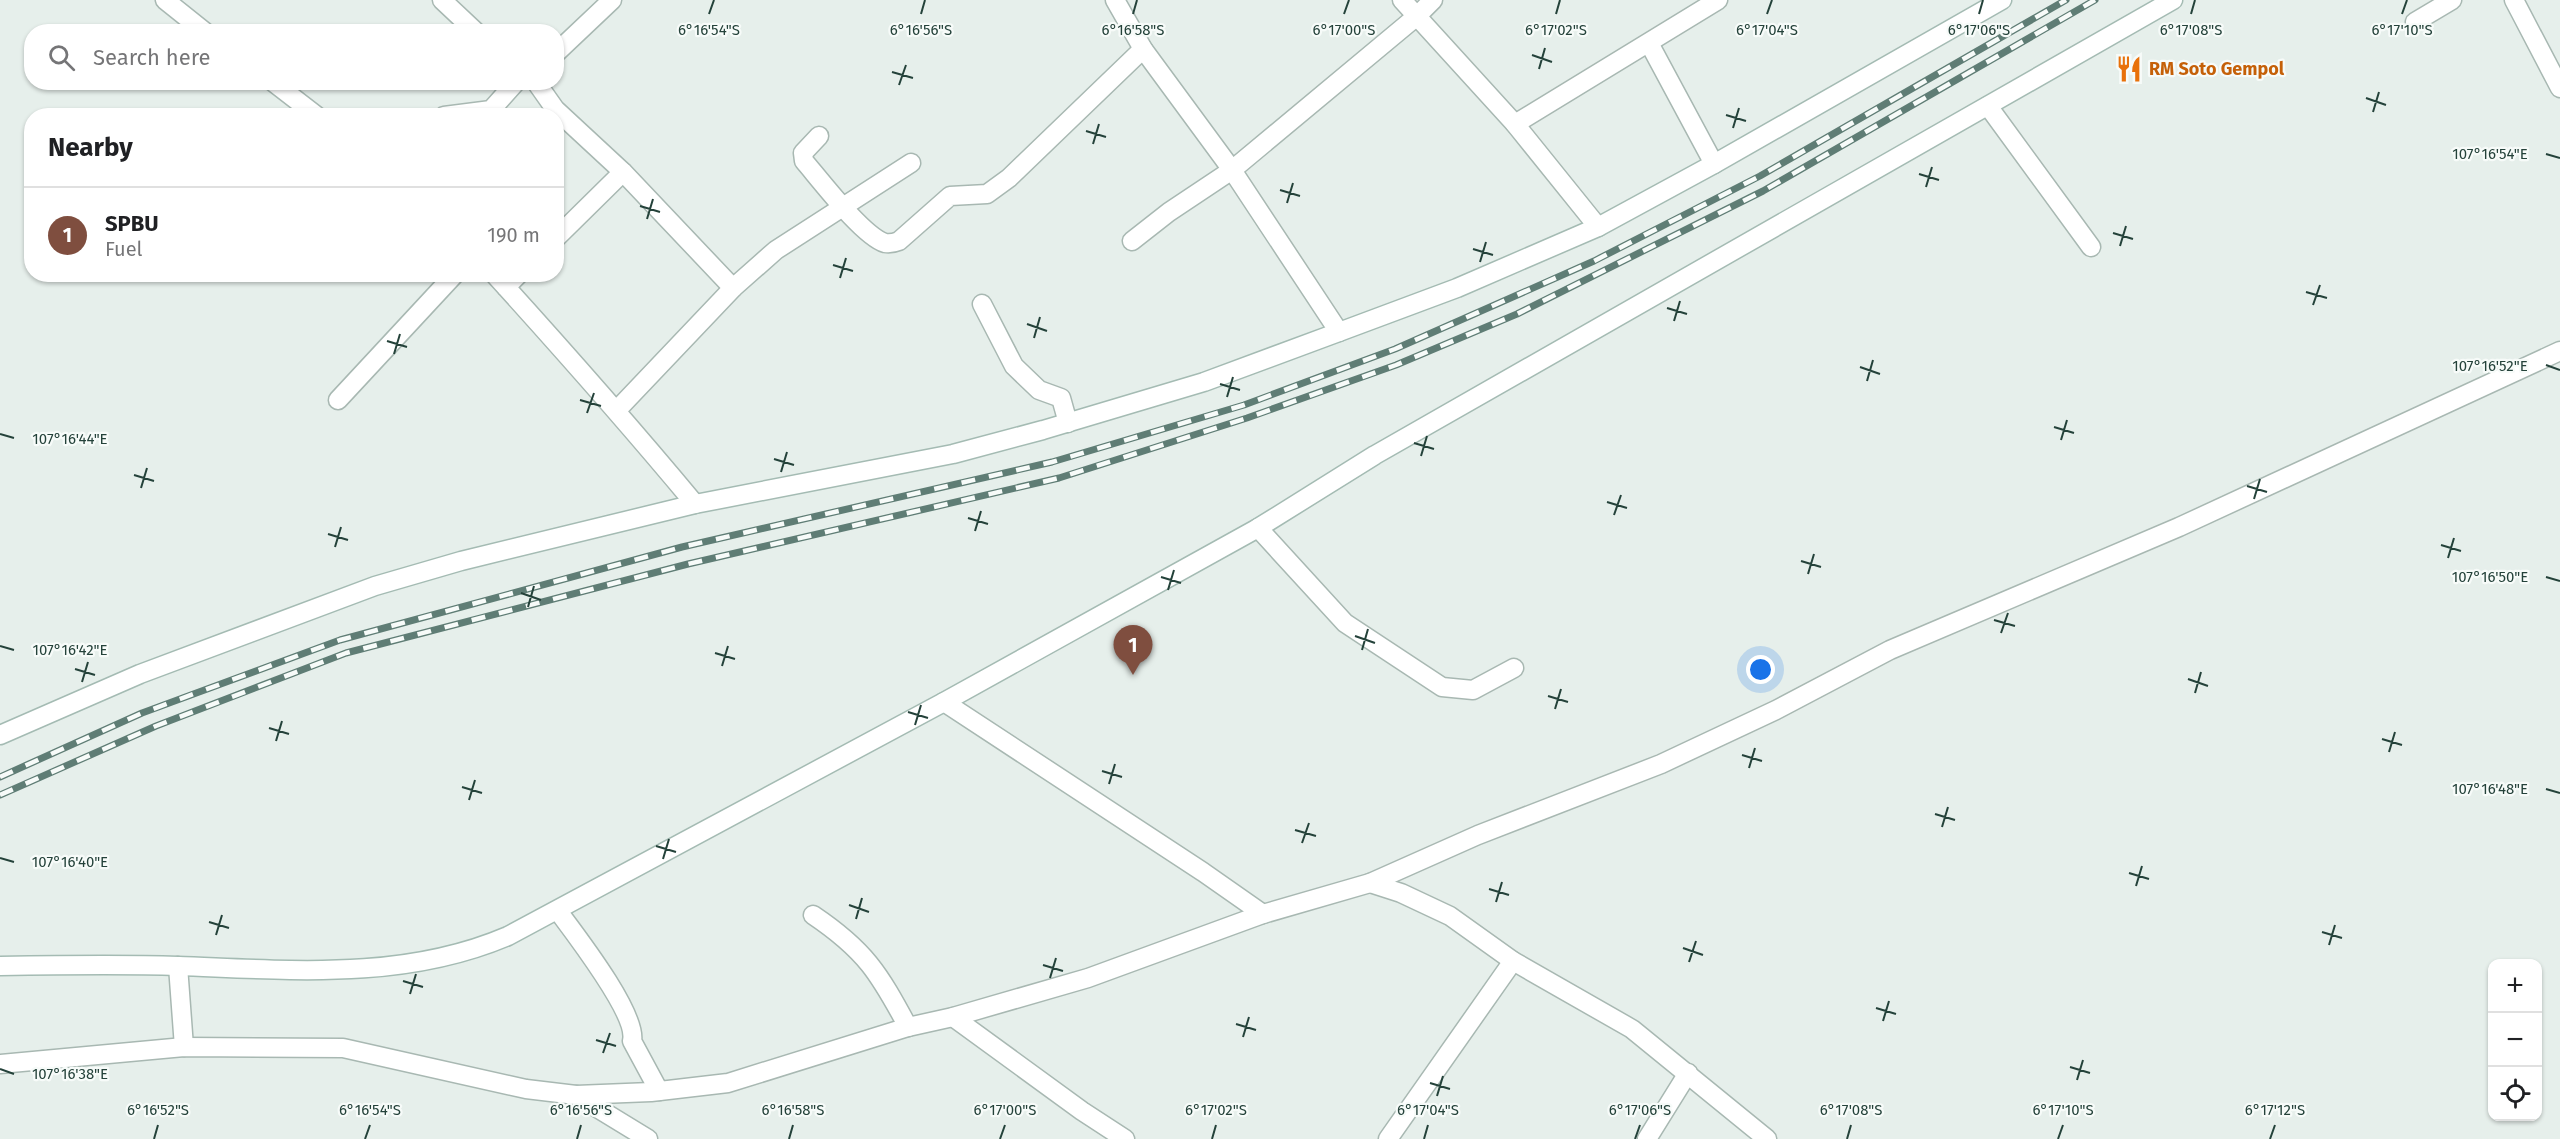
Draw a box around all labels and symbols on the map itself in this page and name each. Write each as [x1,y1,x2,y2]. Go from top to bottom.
text: 6°16'54"S [678,21,740,39]
text: 6°16'56"S [890,21,952,39]
text: 6°16'58"S [1102,21,1164,39]
text: 6°17'00"S [1313,21,1375,39]
text: 6°17'02"S [1525,21,1587,39]
text: 6°17'04"S [1736,21,1798,39]
text: 6°17'06"S [1948,21,2010,39]
text: 6°17'08"S [2160,21,2222,39]
text: 6°17'10"S [2371,21,2433,39]
restaurant icon: RM Soto Gempol [2114,54,2144,84]
place label: RM Soto Gempol [2149,58,2285,80]
text: 107°16'54"E [2452,145,2528,163]
text: 107°16'52"E [2452,357,2528,375]
text: 107°16'44"E [32,430,108,448]
text: 107°16'50"E [2452,568,2528,586]
pin: 1 [1114,626,1152,675]
text: 107°16'42"E [32,641,108,659]
your location [1746,655,1775,684]
text: 107°16'48"E [2452,780,2528,798]
text: 107°16'40"E [32,853,108,871]
text: 107°16'38"E [32,1065,108,1083]
text: 6°16'52"S [127,1101,189,1119]
text: 6°16'54"S [339,1101,401,1119]
text: 6°16'56"S [550,1101,612,1119]
text: 6°16'58"S [762,1101,824,1119]
text: 6°17'00"S [974,1101,1036,1119]
text: 6°17'02"S [1185,1101,1247,1119]
text: 6°17'04"S [1397,1101,1459,1119]
text: 6°17'06"S [1609,1101,1671,1119]
text: 6°17'08"S [1820,1101,1882,1119]
text: 6°17'10"S [2032,1101,2094,1119]
text: 6°17'12"S [2245,1101,2305,1119]

